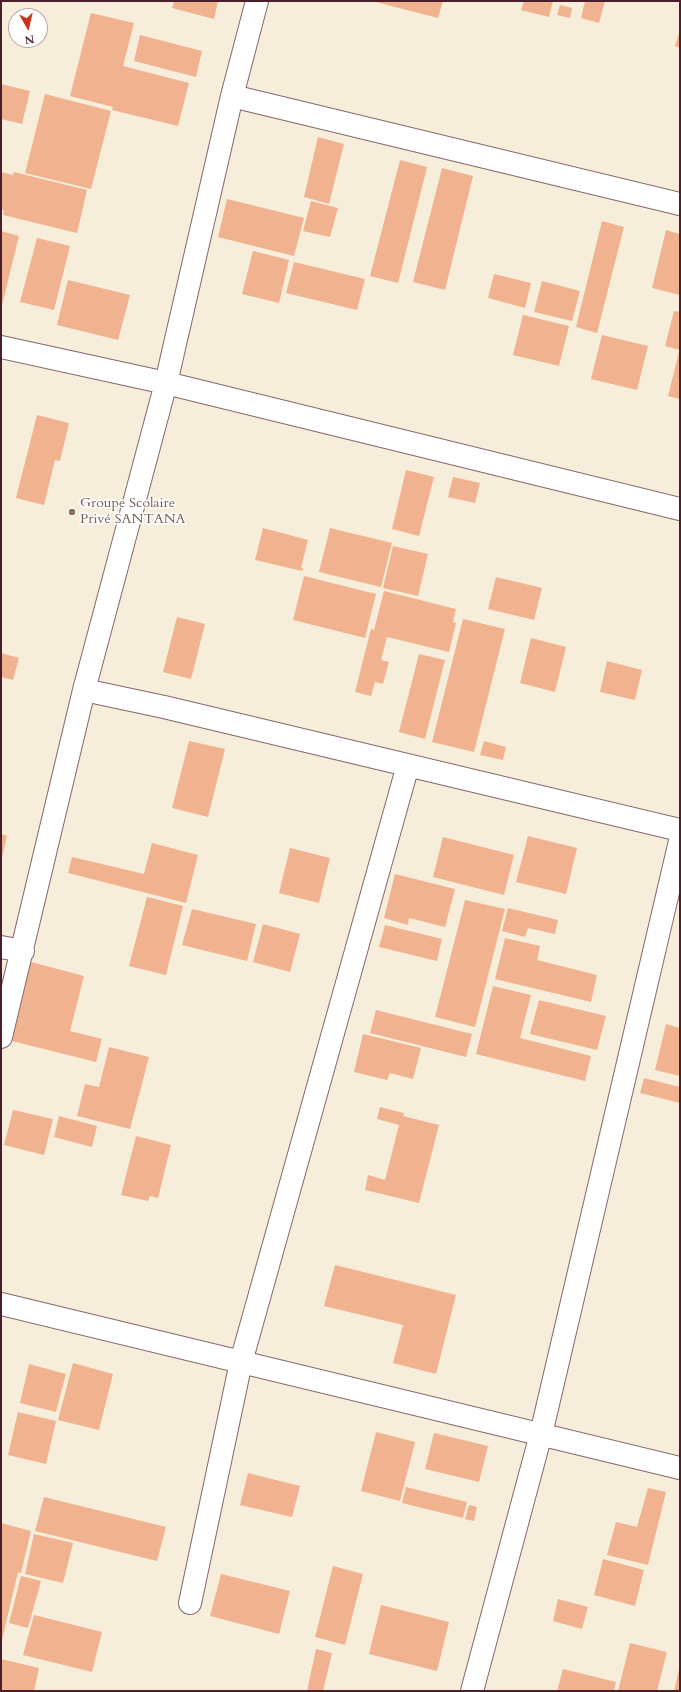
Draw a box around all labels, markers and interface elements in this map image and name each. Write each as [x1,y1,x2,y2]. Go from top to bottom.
north arrow [8,8,48,48]
text: N [24,31,35,47]
place label: Groupe Scolaire Privé SANTANA [80,496,186,528]
marker: Groupe Scolaire Privé SANTANA [67,507,77,517]

